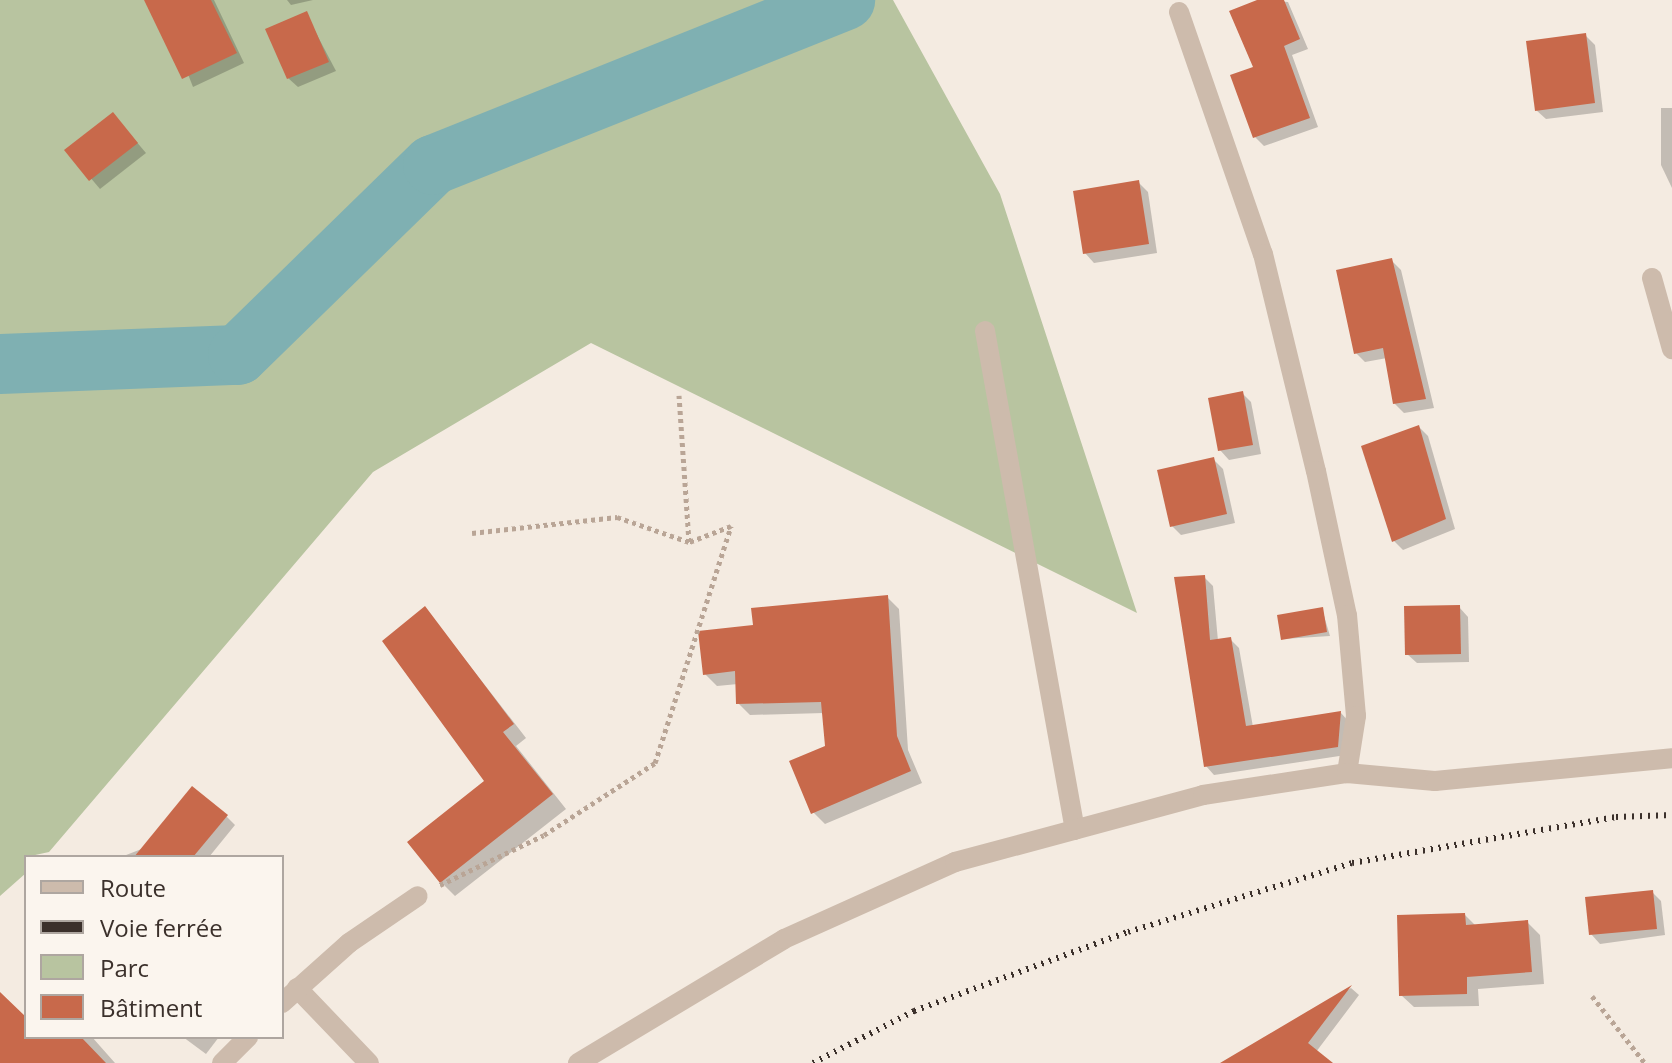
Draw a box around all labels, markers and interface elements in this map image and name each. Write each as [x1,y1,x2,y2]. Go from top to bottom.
legend [24,855,284,1039]
text: Route [100,871,166,904]
text: Voie ferrée [100,911,223,944]
text: Parc [100,951,149,984]
text: Bâtiment [100,991,202,1024]

